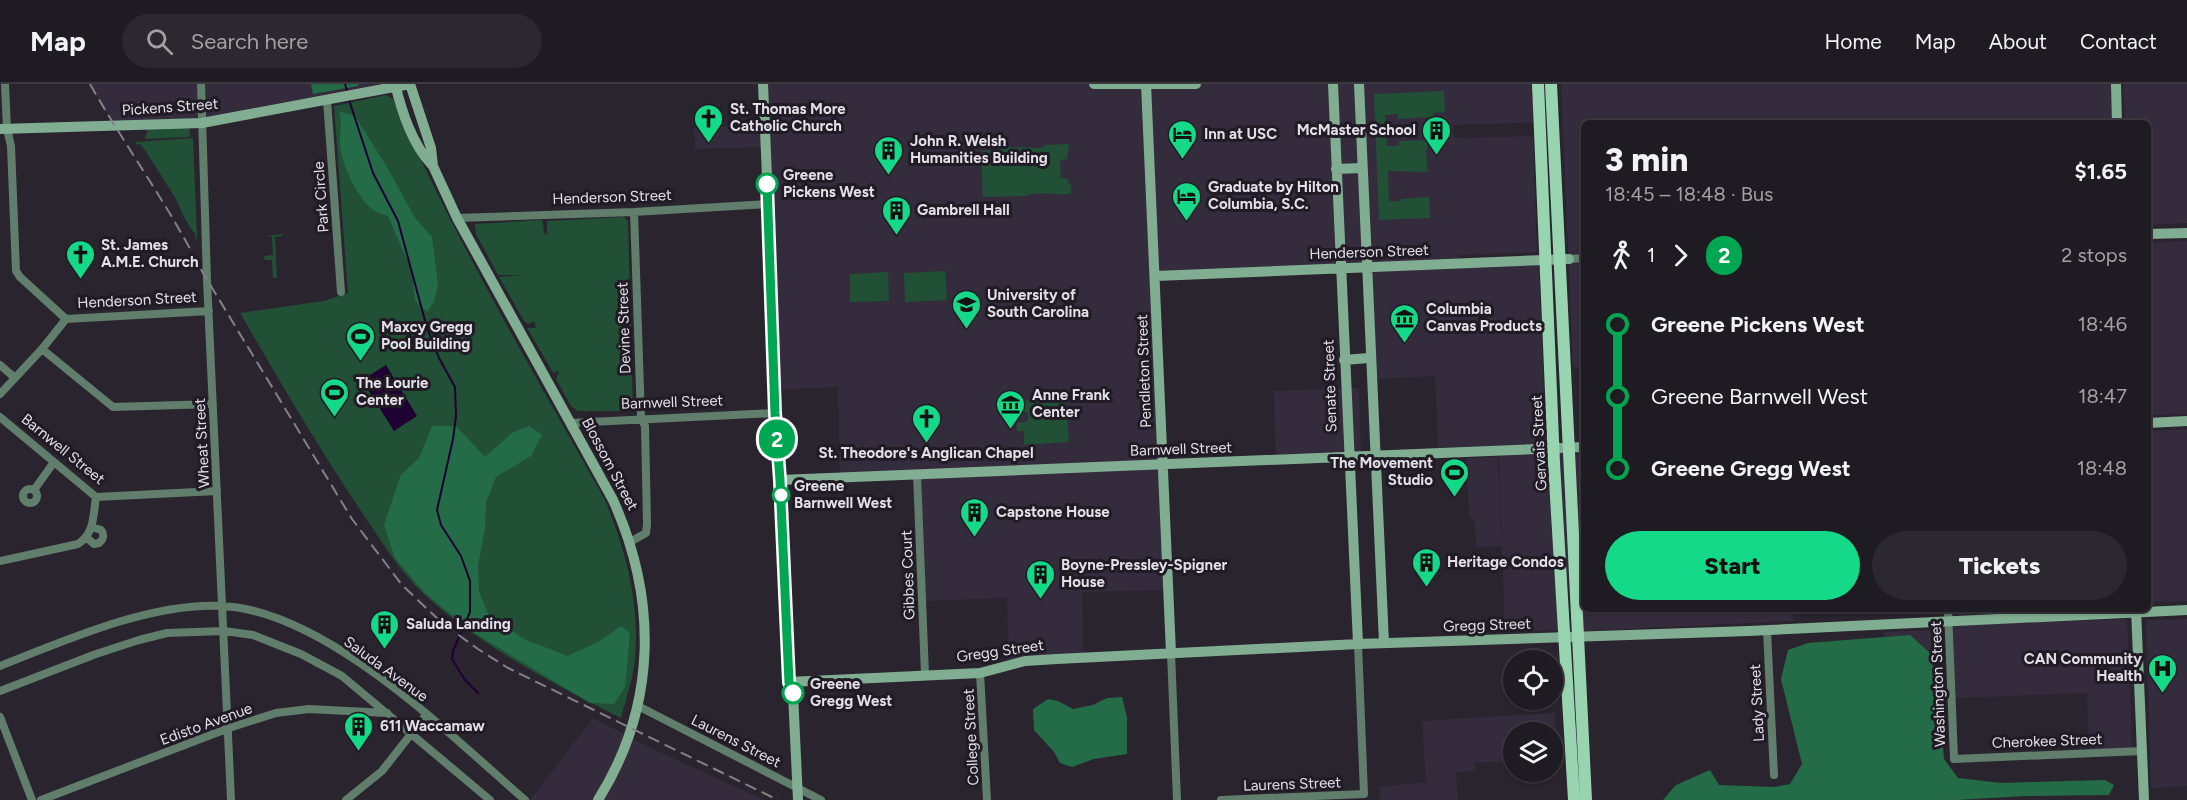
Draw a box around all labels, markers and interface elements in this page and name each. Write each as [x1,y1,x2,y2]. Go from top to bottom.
search box [122,14,542,68]
text: Map [30,24,86,58]
icon: search [143,25,176,58]
text: Search here [191,28,308,55]
text: Home [1825,29,1882,54]
text: Map [1915,29,1956,54]
text: About [1989,29,2047,54]
text: Contact [2080,29,2157,54]
street label: Pickens Street [121,95,219,119]
place label: St. Thomas More Catholic Church [730,100,846,135]
church icon: St. Thomas More Catholic Church [693,102,725,144]
building icon: McMaster School [1421,114,1453,156]
hotel icon: Inn at USC [1167,118,1199,160]
place label: McMaster School [1297,121,1416,139]
place label: Inn at USC [1204,125,1277,143]
place label: John R. Welsh Humanities Building [910,132,1048,167]
building icon: John R. Welsh Humanities Building [873,134,905,176]
text: 3 min [1605,140,1688,179]
text: $1.65 [2075,158,2127,185]
street label: Park Circle [310,161,332,233]
place label: Greene Pickens West [783,166,875,201]
marker: Greene Pickens West [756,173,778,195]
place label: Graduate by Hilton Columbia, S.C. [1208,178,1339,213]
hotel icon: Graduate by Hilton Columbia, S.C. [1171,180,1203,222]
text: 18:45 – 18:48 · Bus [1605,182,1773,206]
street label: Henderson Street [552,186,672,208]
building icon: Gambrell Hall [880,194,912,236]
place label: Gambrell Hall [917,201,1010,219]
place label: St. James A.M.E. Church [101,236,199,271]
church icon: St. James A.M.E. Church [64,238,96,280]
icon: walk [1605,239,1638,272]
icon: forward [1664,239,1697,272]
street label: Henderson Street [1309,241,1429,263]
text: 1 [1647,243,1655,267]
text: 2 [1718,243,1730,268]
text: 2 stops [2061,243,2127,267]
street label: Devine Street [613,281,635,374]
place label: University of South Carolina [987,286,1089,321]
street label: Henderson Street [77,288,198,312]
school or university icon: University of South Carolina [950,288,982,330]
place label: Columbia Canvas Products [1426,300,1542,335]
museum icon: Columbia Canvas Products [1389,302,1421,344]
text: Greene Pickens West [1651,311,1864,338]
text: 18:46 [2078,312,2127,336]
street label: Pendleton Street [1133,314,1155,428]
place label: Maxcy Gregg Pool Building [381,318,473,353]
sports icon: Maxcy Gregg Pool Building [344,320,376,362]
street label: Senate Street [1319,339,1341,433]
place label: The Lourie Center [356,374,429,409]
sports icon: The Lourie Center [319,376,351,418]
text: Greene Barnwell West [1651,383,1868,410]
text: 18:47 [2078,384,2127,408]
place label: Anne Frank Center [1032,386,1110,421]
museum icon: Anne Frank Center [995,388,1027,430]
street label: Barnwell Street [621,391,724,413]
street label: Gervais Street [1527,394,1551,491]
street label: Wheat Street [191,397,213,488]
church icon: St. Theodore's Anglican Chapel [910,402,942,444]
street label: Barnwell Street [18,410,109,488]
street label: Blossom Street [578,415,642,514]
line badge: 2 [758,420,796,458]
text: 2 [771,427,783,452]
street label: Barnwell Street [1130,438,1233,460]
place label: St. Theodore's Anglican Chapel [818,444,1034,462]
place label: The Movement Studio [1330,454,1433,489]
text: Greene Gregg West [1651,455,1851,482]
sports icon: The Movement Studio [1438,456,1470,498]
text: 18:48 [2077,456,2127,480]
place label: Greene Barnwell West [794,477,892,512]
marker: Greene Barnwell West [772,486,790,504]
building icon: Capstone House [959,496,991,538]
place label: Capstone House [996,503,1110,521]
street label: Gibbes Court [897,529,919,620]
button: Start [1605,531,1860,600]
button: Tickets [1872,531,2127,600]
building icon: Heritage Condos [1410,546,1442,588]
place label: Heritage Condos [1447,553,1564,571]
place label: Boyne-Pressley-Spigner House [1061,556,1227,591]
building icon: Boyne-Pressley-Spigner House [1024,558,1056,600]
building icon: Saluda Landing [369,608,401,650]
street label: Gregg Street [1443,614,1532,636]
place label: Saluda Landing [406,615,511,633]
street label: Washington Street [1927,620,1949,747]
street label: Saluda Avenue [340,633,432,705]
street label: Gregg Street [955,636,1045,666]
map controls [1503,650,1563,782]
button: locate [1503,650,1563,710]
place label: CAN Community Health [2024,650,2142,685]
hospital icon: CAN Community Health [2147,652,2179,694]
street label: Lady Street [1746,663,1768,742]
place label: Greene Gregg West [810,675,892,710]
marker: Greene Gregg West [782,682,804,704]
street label: College Street [959,688,983,786]
street label: Edisto Avenue [157,699,255,749]
building icon: 611 Waccamaw [343,710,375,752]
street label: Laurens Street [688,711,784,771]
place label: 611 Waccamaw [380,717,485,735]
button: layers [1503,722,1563,782]
street label: Cherokee Street [1992,730,2103,752]
street label: Laurens Street [1243,773,1342,795]

